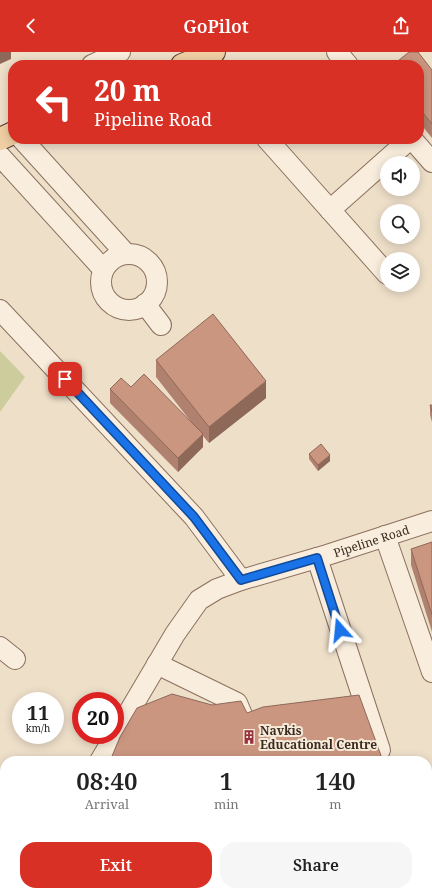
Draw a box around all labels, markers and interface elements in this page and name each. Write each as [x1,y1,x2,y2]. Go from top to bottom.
text: GoPilot [183,14,249,38]
icon: back [20,15,42,37]
icon: share [390,15,412,37]
text: 20 m [94,71,161,109]
icon: left [28,76,80,128]
text: Pipeline Road [94,107,212,131]
map controls [380,156,420,292]
button: sound [380,156,420,196]
button: search [380,204,420,244]
button: layers [380,252,420,292]
pin [48,362,82,396]
icon: arrive [54,368,76,390]
street label: Pipeline Road [331,520,412,561]
position arrow [319,609,361,651]
speed limit sign: 20 [72,692,124,744]
text: 11 [27,699,49,726]
text: km/h [26,721,50,735]
place label: Navkis Educational Centre [260,722,377,753]
building icon: Navkis Educational Centre [241,729,257,745]
text: 08:40 [76,764,138,797]
text: 1 [220,764,233,797]
text: 140 [315,764,356,797]
text: Arrival [85,795,129,813]
text: min [214,795,239,813]
text: m [329,795,341,813]
button: Exit [20,842,212,888]
button: Share [220,842,412,888]

